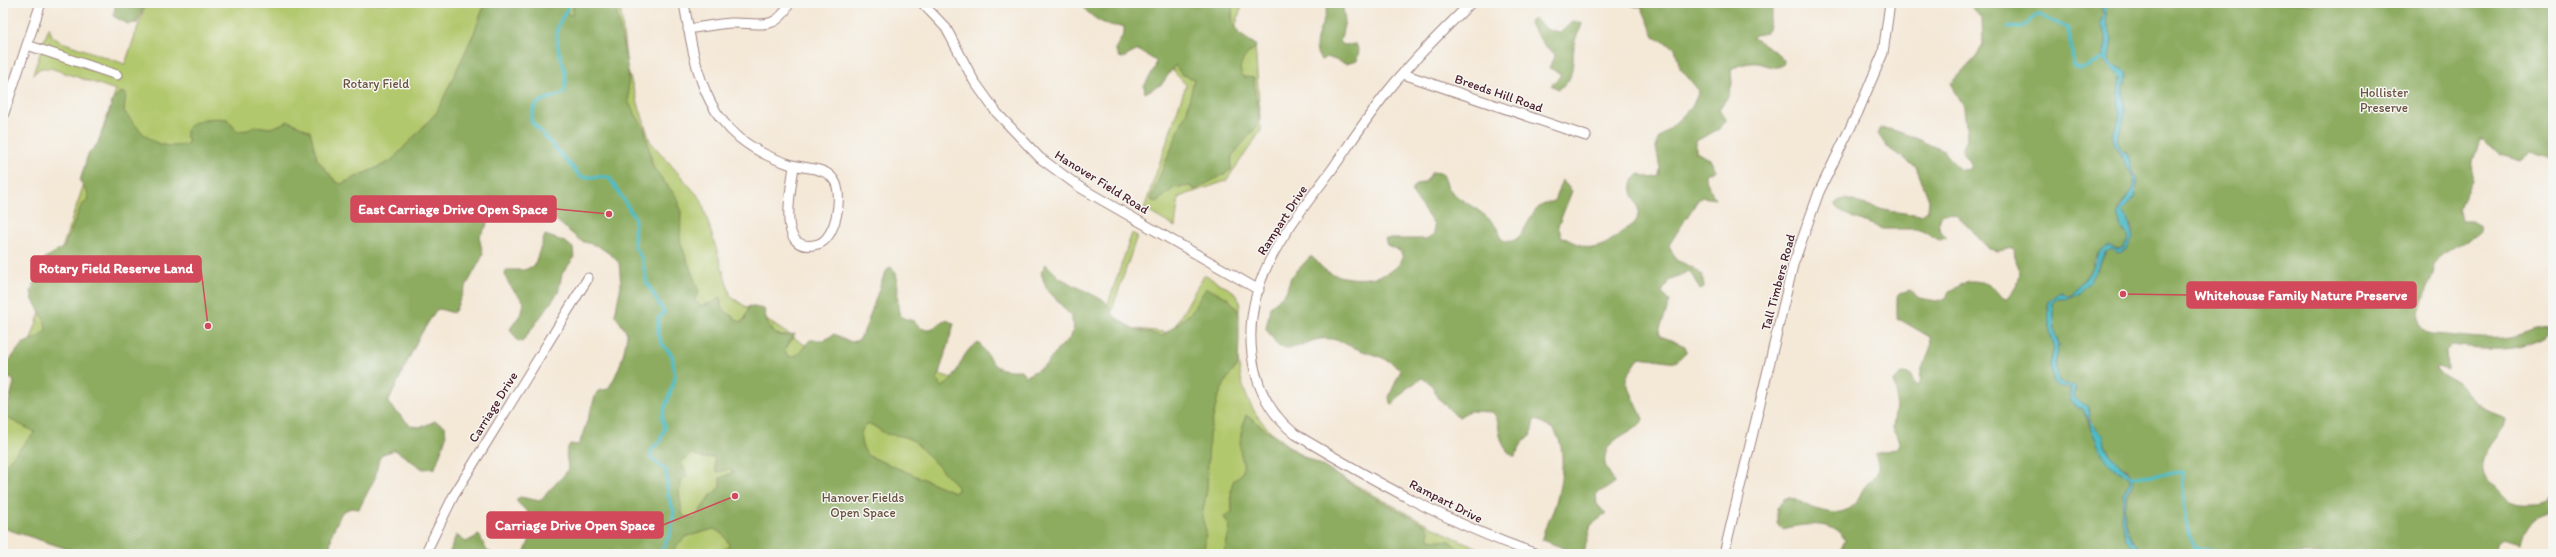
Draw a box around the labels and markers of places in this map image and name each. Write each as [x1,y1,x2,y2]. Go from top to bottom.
callout: East Carriage Drive Open Space [351,196,556,222]
callout: Rotary Field Reserve Land [31,256,201,282]
callout: Whitehouse Family Nature Preserve [2187,282,2416,308]
callout: Carriage Drive Open Space [487,512,663,538]

